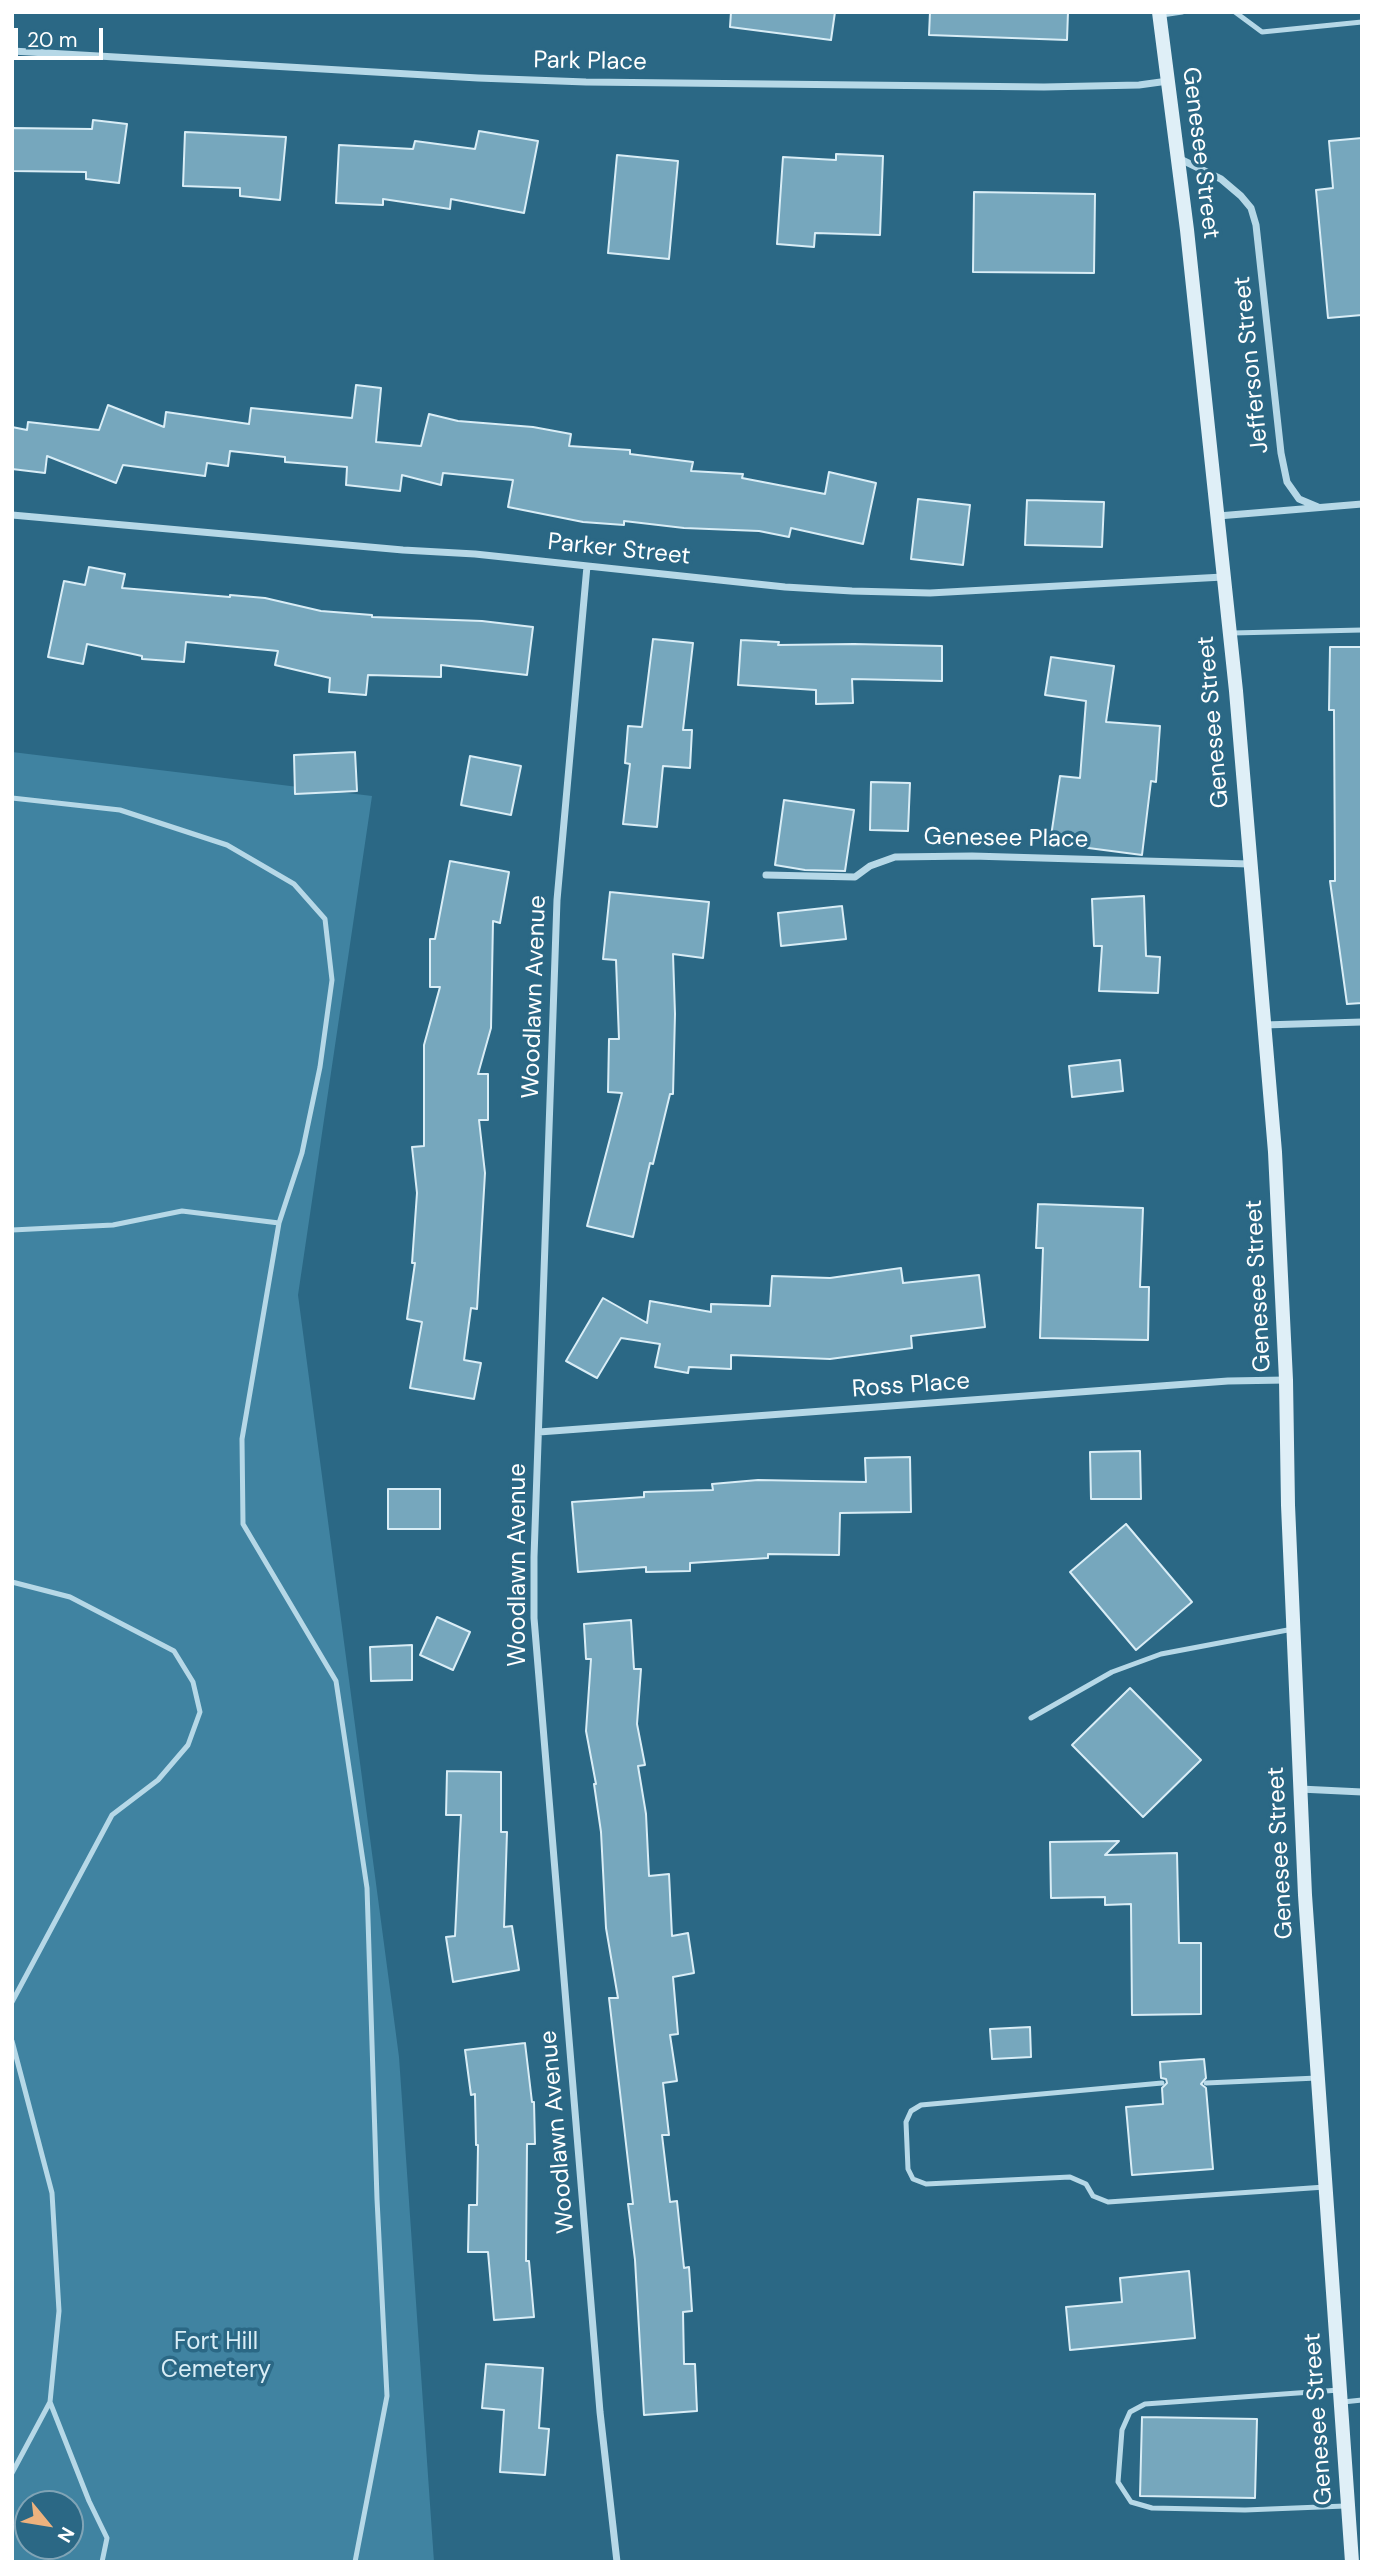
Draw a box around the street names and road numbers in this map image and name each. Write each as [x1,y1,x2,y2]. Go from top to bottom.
street label: Park Place [533,47,647,77]
street label: Genesee Street [1175,65,1225,241]
street label: Jefferson Street [1228,275,1276,455]
street label: Parker Street [546,528,692,572]
street label: Genesee Street [1192,635,1236,809]
street label: Genesee Place [923,823,1089,855]
street label: Woodlawn Avenue [517,895,553,1099]
street label: Genesee Street [1240,1199,1278,1373]
street label: Ross Place [851,1368,971,1404]
street label: Woodlawn Avenue [505,1463,533,1667]
street label: Genesee Street [1262,1766,1300,1940]
street label: Woodlawn Avenue [535,2029,581,2235]
street label: Genesee Street [1299,2332,1339,2506]

